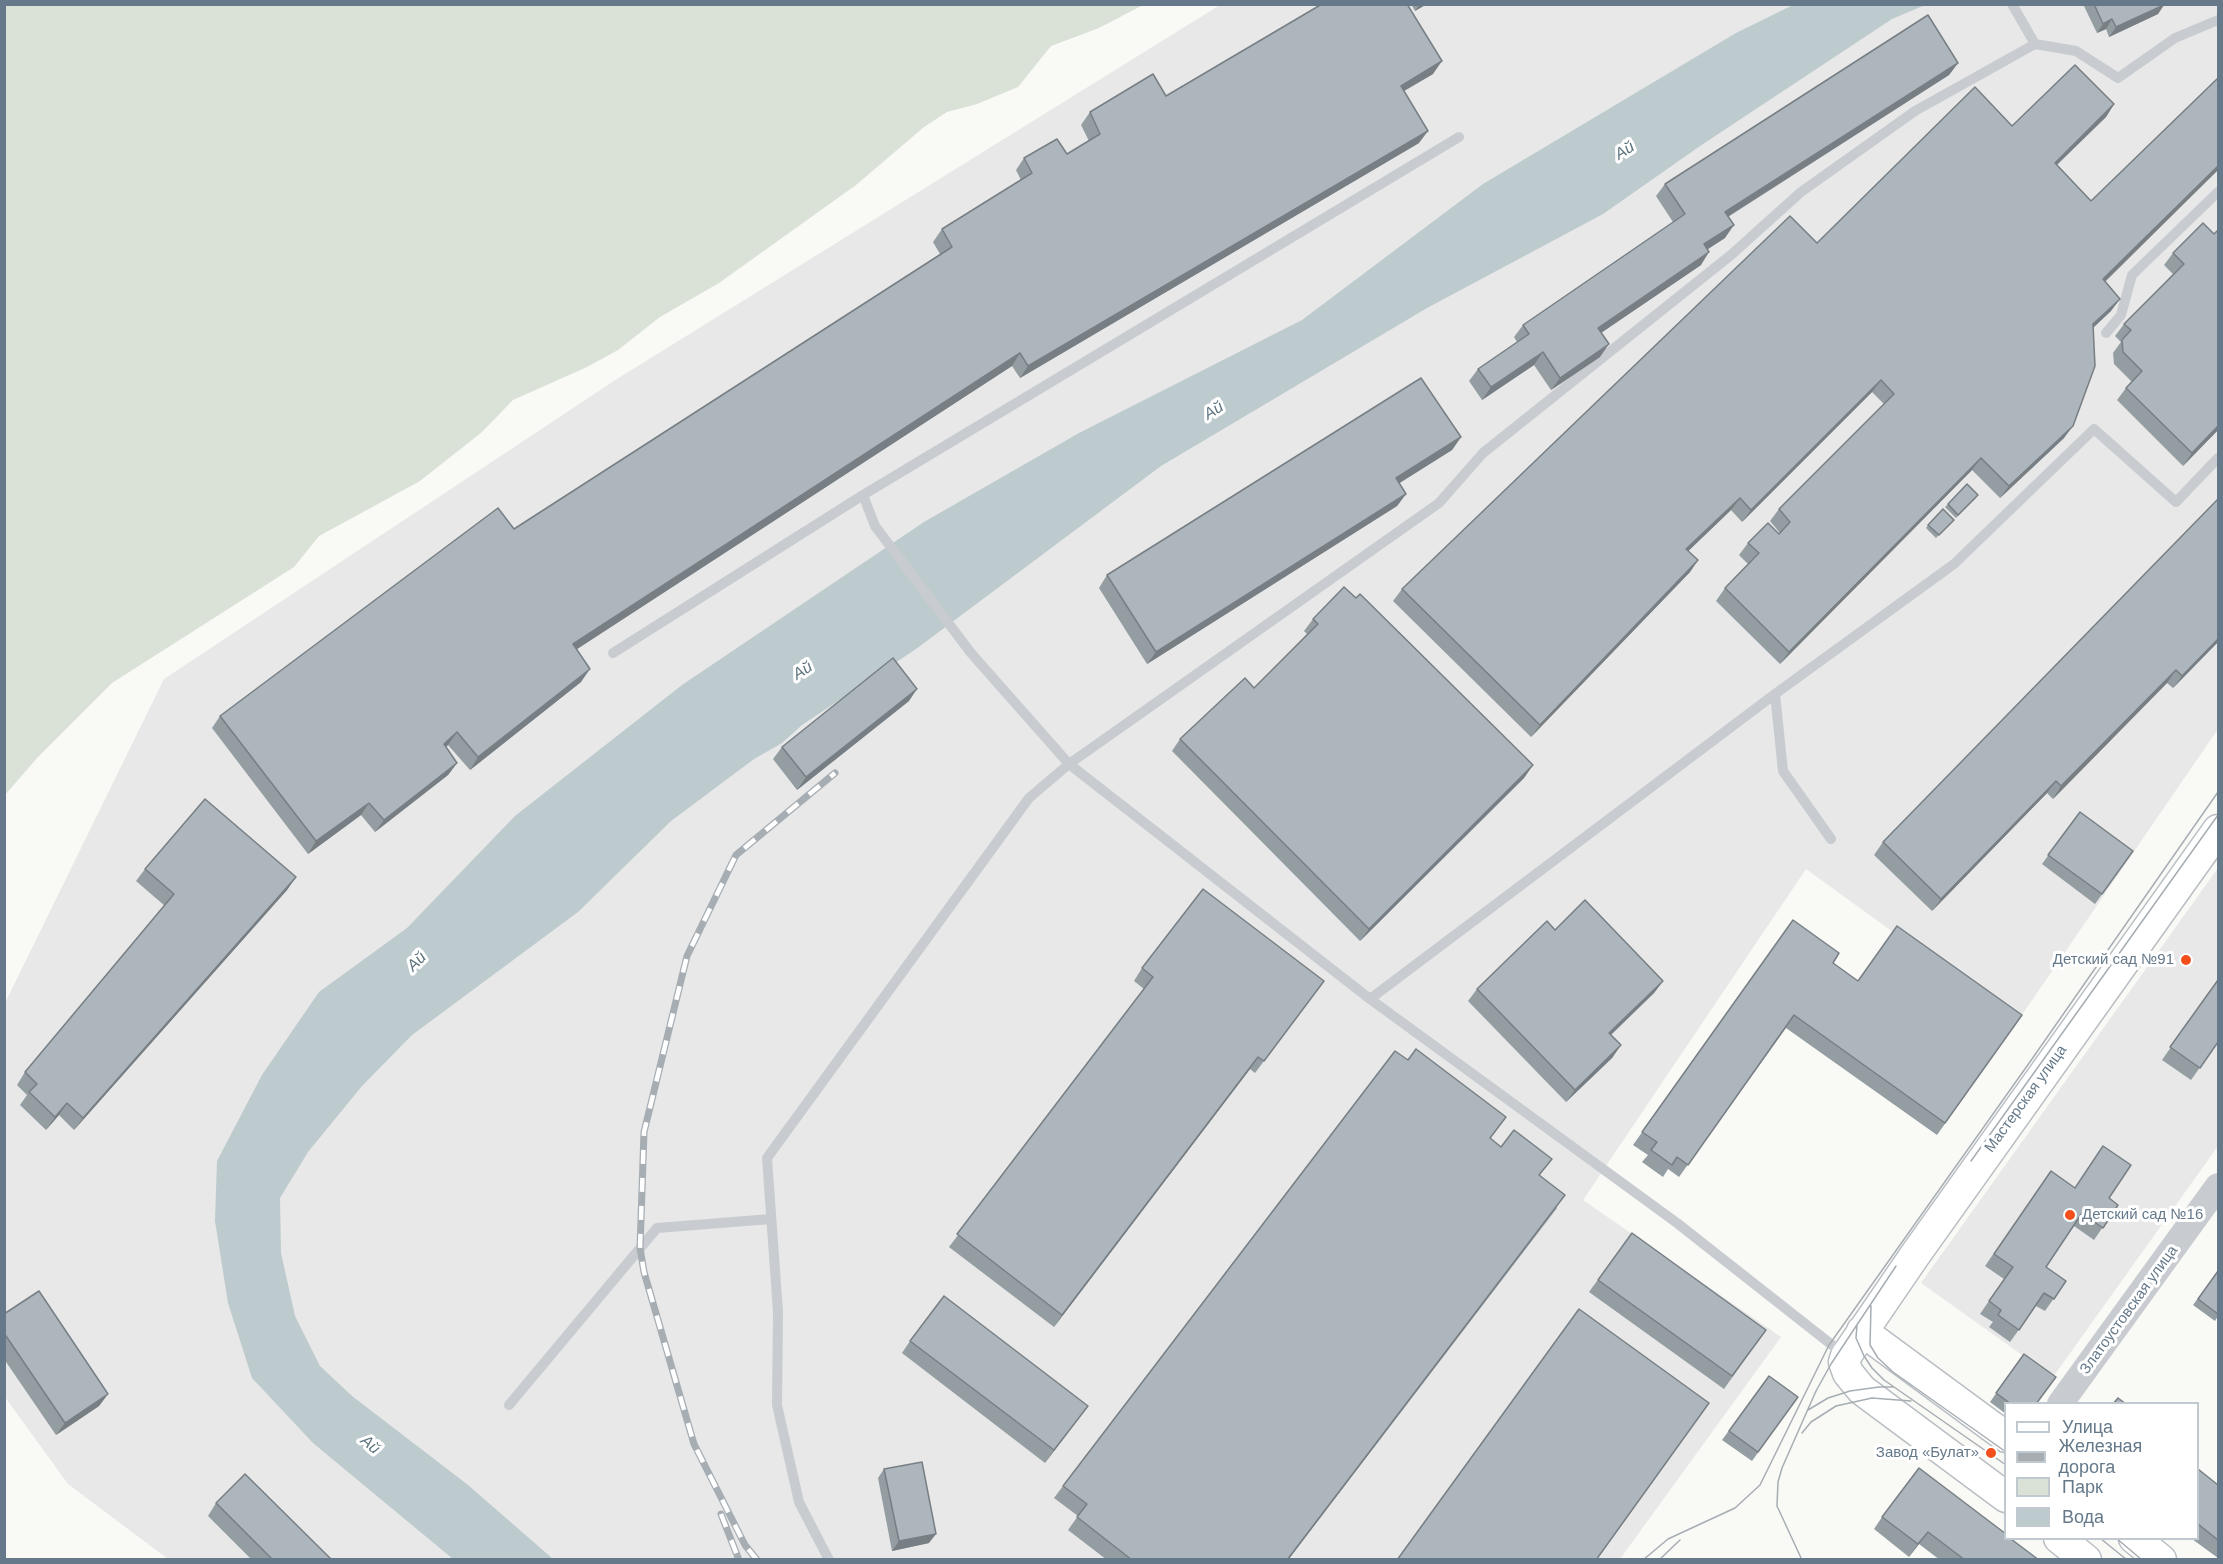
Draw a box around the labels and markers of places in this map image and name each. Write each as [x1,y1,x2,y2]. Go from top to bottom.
place label: Детский сад №91 [2053,951,2174,969]
marker: Детский сад №91 [2179,953,2193,967]
place label: Детский сад №16 [2082,1206,2203,1224]
marker: Детский сад №16 [2063,1208,2077,1222]
place label: Завод «Булат» [1876,1444,1979,1462]
marker: Завод «Булат» [1984,1446,1998,1460]

